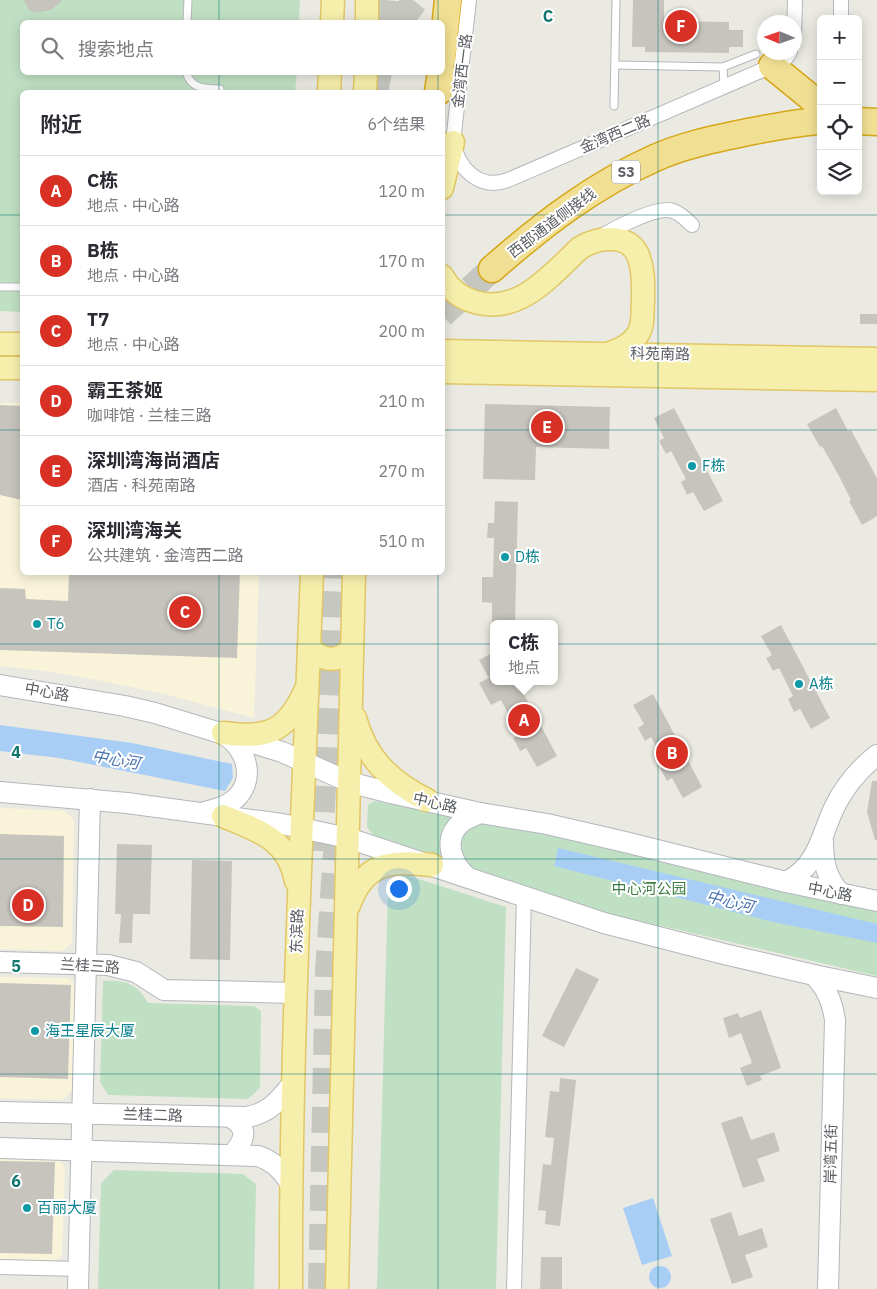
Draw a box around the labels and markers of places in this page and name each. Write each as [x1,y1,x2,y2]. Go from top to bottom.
pin: F [665,7,697,45]
pin: E [531,408,563,446]
place label: F栋 [702,456,725,475]
marker: F栋 [686,460,698,472]
place label: D栋 [515,547,540,566]
marker: D栋 [499,551,511,563]
pin: C [169,593,201,631]
place label: T6 [47,614,65,633]
marker: T6 [31,618,43,630]
place label: A栋 [809,674,834,693]
marker: A栋 [793,678,805,690]
pin: A [508,701,540,739]
pin: B [656,734,688,772]
pin: D [12,886,44,924]
place label: 海王星辰大厦 [45,1021,135,1040]
marker: 海王星辰大厦 [29,1025,41,1037]
place label: 百丽大厦 [37,1198,97,1217]
marker: 百丽大厦 [21,1202,33,1214]

